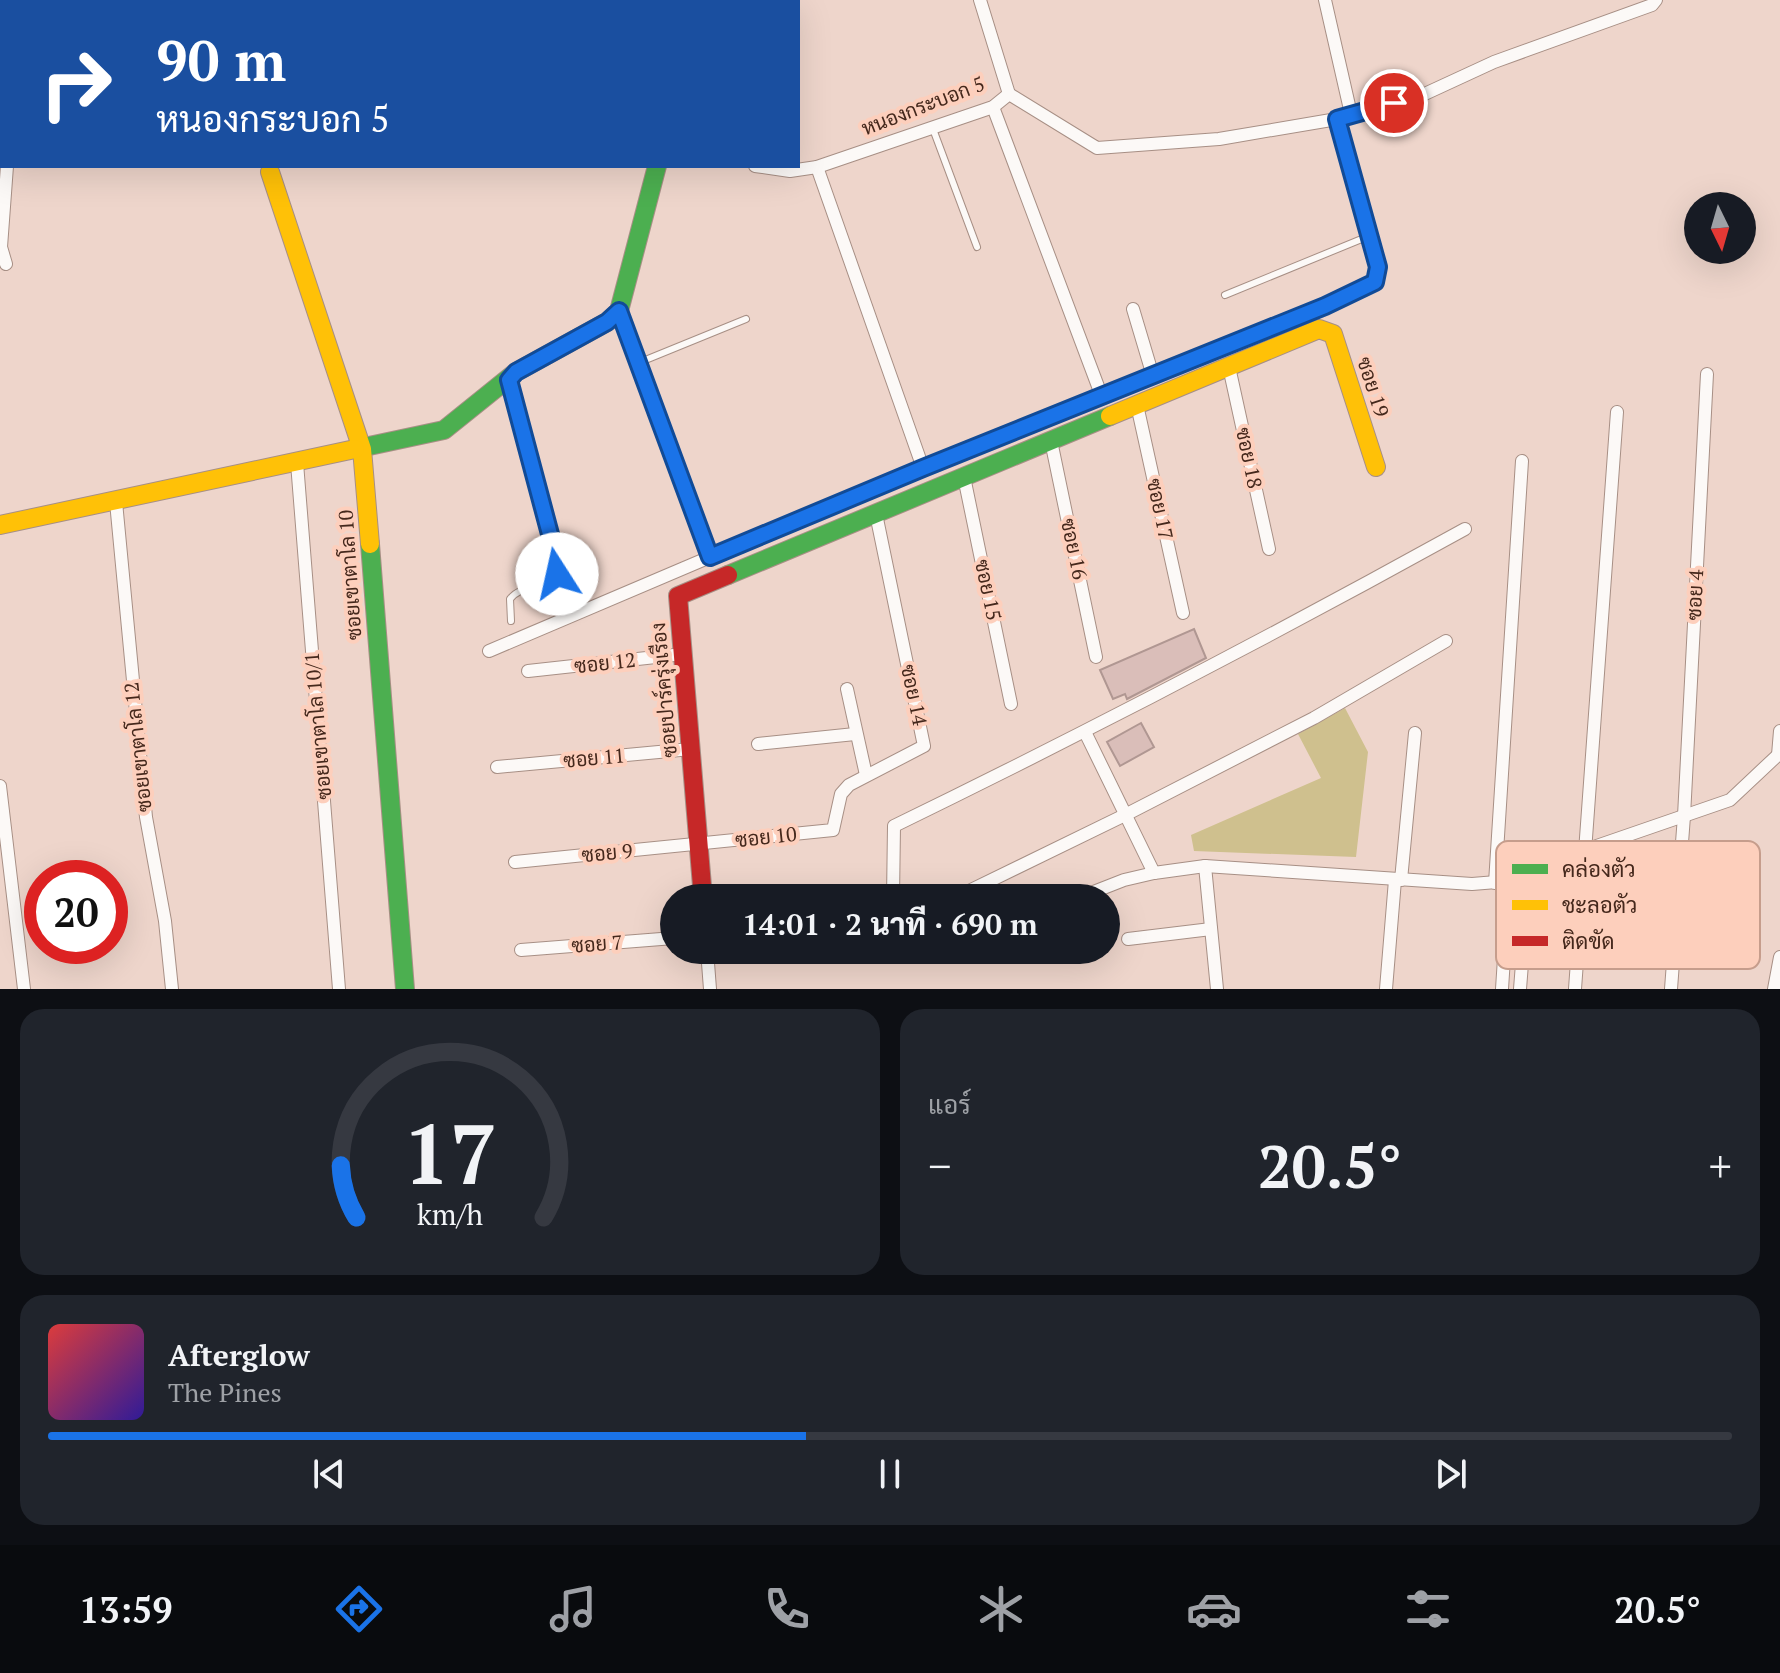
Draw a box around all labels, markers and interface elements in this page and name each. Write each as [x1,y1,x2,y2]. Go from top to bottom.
text: 90 m [156,23,286,97]
icon: right [24,32,128,136]
pin [1360,69,1428,137]
street label: หนองกระบอก 5 [857,70,988,141]
icon: arrive [1372,81,1416,125]
text: หนองกระบอก 5 [156,95,390,142]
north arrow [1684,192,1756,264]
map controls [1684,192,1756,264]
street label: ซอย 19 [1351,353,1396,420]
street label: ซอย 18 [1230,425,1269,491]
street label: ซอย 17 [1141,476,1180,542]
street label: ซอยเขาตาโล 10 [331,509,368,641]
street label: ซอย 16 [1055,516,1094,582]
position arrow [515,532,599,616]
street label: ซอย 15 [969,557,1008,623]
street label: ซอย 4 [1680,568,1709,621]
street label: ซอยปาร์ครุ่งเรือง [644,621,684,759]
street label: ซอย 12 [573,646,637,679]
street label: ซอยเขาตาโล 10/1 [298,651,337,801]
street label: ซอย 14 [895,662,934,728]
street label: ซอยเขาตาโล 12 [117,681,158,813]
street label: ซอย 11 [562,741,626,774]
street label: ซอย 10 [734,820,798,853]
street label: ซอย 9 [580,837,634,868]
legend [1496,841,1760,969]
text: คล่องตัว [1562,854,1636,883]
speed limit sign: 20 [24,860,128,964]
text: ชะลอตัว [1562,890,1637,919]
text: 14:01 · 2 นาที · 690 m [742,904,1038,944]
text: ติดขัด [1562,926,1614,955]
street label: ซอย 7 [571,928,623,959]
text: แอร์ [928,1087,971,1121]
text: 17 [403,1098,497,1208]
text: 20.5° [1258,1126,1402,1205]
text: − [928,1136,951,1195]
text: + [1709,1136,1732,1195]
text: km/h [417,1195,483,1233]
text: Afterglow [168,1335,310,1375]
text: The Pines [168,1375,282,1409]
icon: previous [307,1452,351,1496]
icon: pause [868,1452,912,1496]
icon: next [1429,1452,1473,1496]
icon: directions [331,1581,387,1637]
icon: music [545,1581,601,1637]
icon: phone [759,1581,815,1637]
icon: climate [973,1581,1029,1637]
icon: car [1186,1581,1242,1637]
icon: filters [1400,1581,1456,1637]
text: 13:59 [79,1586,173,1633]
text: 20.5° [1614,1586,1701,1633]

